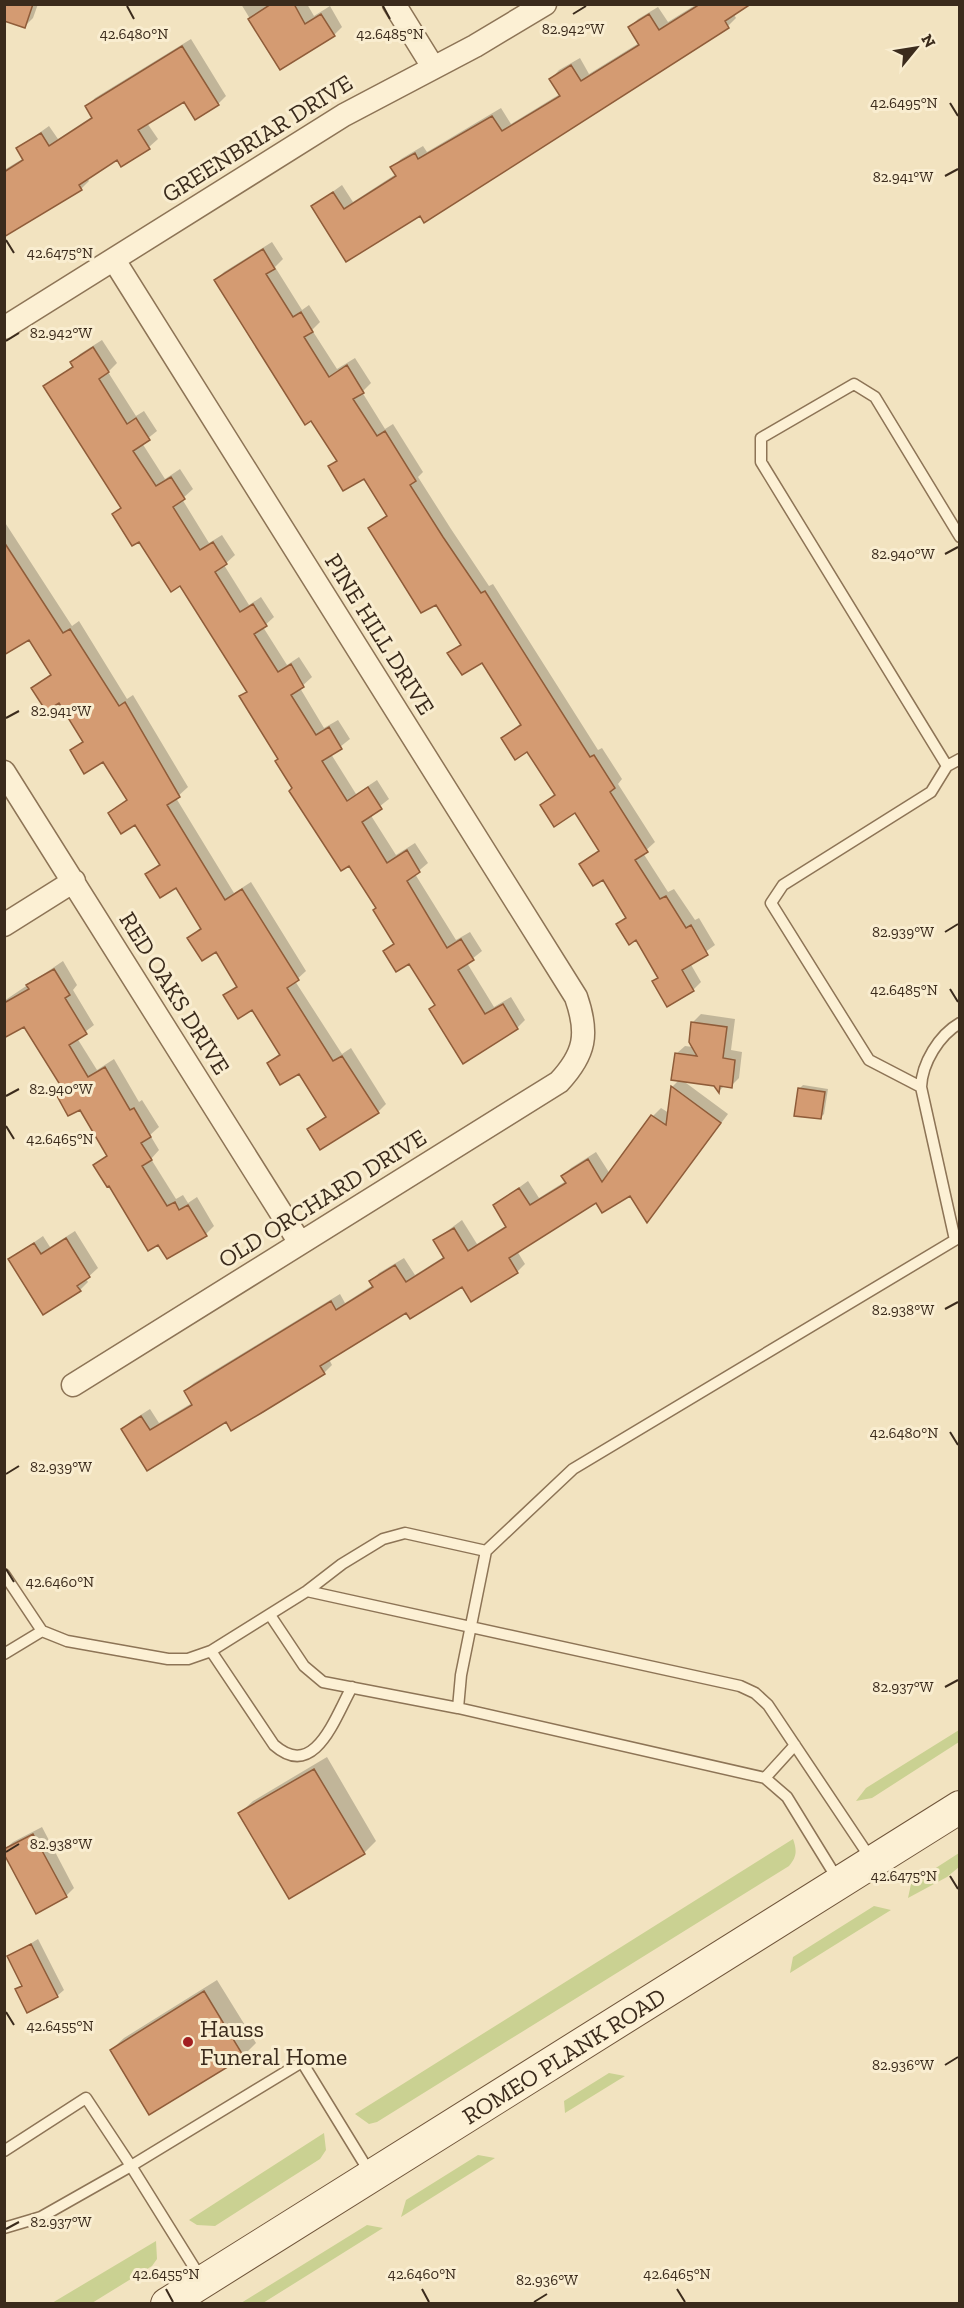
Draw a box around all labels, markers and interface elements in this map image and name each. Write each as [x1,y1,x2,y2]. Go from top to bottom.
north arrow [886,18,946,78]
text: 82.942°W [542,20,604,38]
text: 42.6480°N [100,25,168,43]
text: 42.6485°N [356,25,424,43]
text: N [917,31,940,51]
street label: GREENBRIAR DRIVE [156,68,358,208]
text: 42.6495°N [870,94,938,112]
text: 82.941°W [873,168,933,186]
text: 42.6475°N [27,244,93,262]
text: 82.942°W [30,324,92,342]
text: 82.940°W [871,545,935,563]
street label: PINE HILL DRIVE [319,548,441,720]
text: 82.941°W [31,702,91,720]
street label: RED OAKS DRIVE [113,906,237,1080]
text: 82.939°W [872,923,934,941]
text: 42.6485°N [870,981,938,999]
text: 82.940°W [29,1080,93,1098]
street label: OLD ORCHARD DRIVE [213,1122,431,1274]
text: 42.6465°N [26,1130,94,1148]
text: 82.938°W [872,1301,934,1319]
text: 42.6480°N [870,1424,938,1442]
text: 82.939°W [30,1458,92,1476]
text: 42.6460°N [26,1573,94,1591]
text: 82.937°W [872,1678,934,1696]
text: 82.938°W [30,1835,92,1853]
text: 42.6475°N [871,1867,937,1885]
street label: ROMEO PLANK ROAD [456,1981,671,2130]
place label: Hauss Funeral Home [200,2014,347,2071]
text: 42.6455°N [26,2017,94,2035]
marker: Hauss Funeral Home [181,2035,195,2049]
text: 82.936°W [872,2056,934,2074]
text: 82.937°W [30,2213,92,2231]
text: 42.6455°N [132,2265,200,2283]
text: 42.6460°N [388,2265,456,2283]
text: 42.6465°N [643,2265,711,2283]
text: 82.936°W [516,2271,578,2289]

